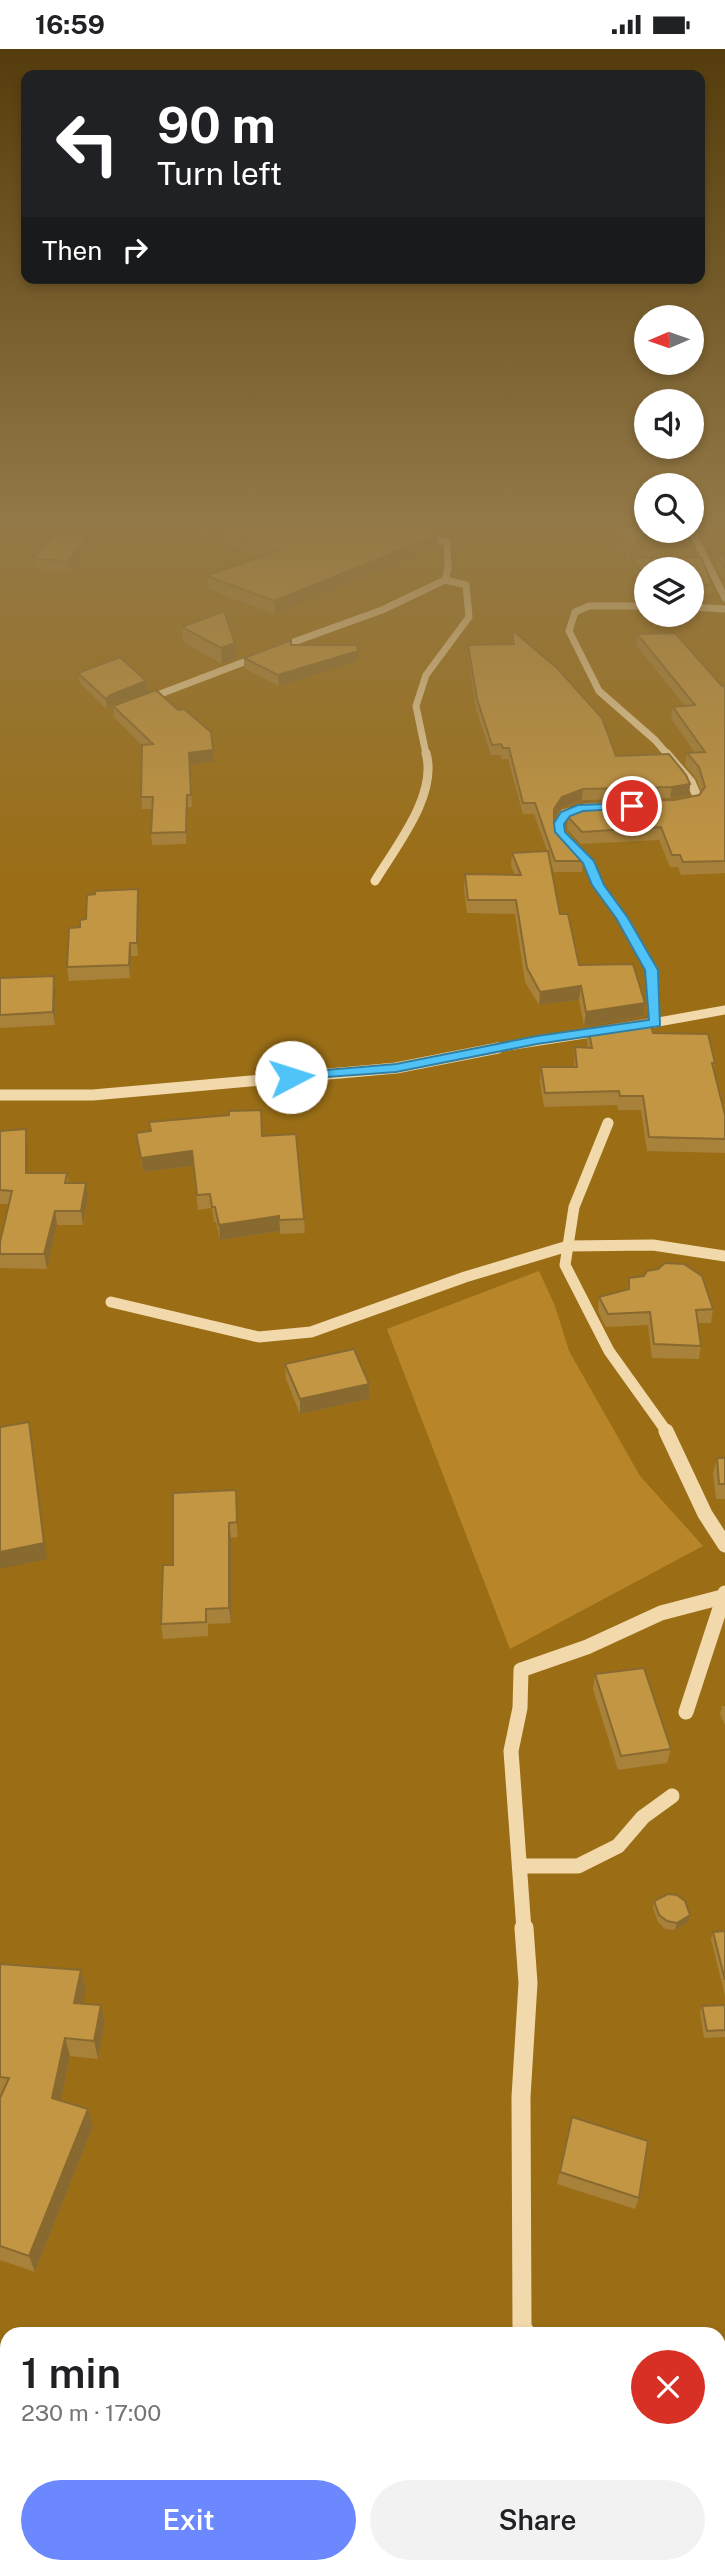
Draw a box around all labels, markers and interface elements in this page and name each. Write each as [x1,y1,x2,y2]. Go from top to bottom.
text: 16:59 [35,9,105,40]
text: 90 m [157,96,276,154]
icon: left [42,98,133,189]
text: Turn left [157,155,282,192]
icon: right [116,231,154,269]
text: Then [42,235,102,266]
north arrow [634,305,704,375]
map controls [634,305,704,627]
button: sound [634,389,704,459]
button: search [634,473,704,543]
button: layers [634,557,704,627]
pin [602,776,662,836]
icon: arrive [613,787,651,825]
position arrow [254,1040,328,1114]
text: 1 min [21,2348,121,2397]
button: close [631,2350,705,2424]
text: 230 m · 17:00 [21,2399,161,2426]
button: Exit [21,2480,356,2560]
button: Share [370,2480,705,2560]

